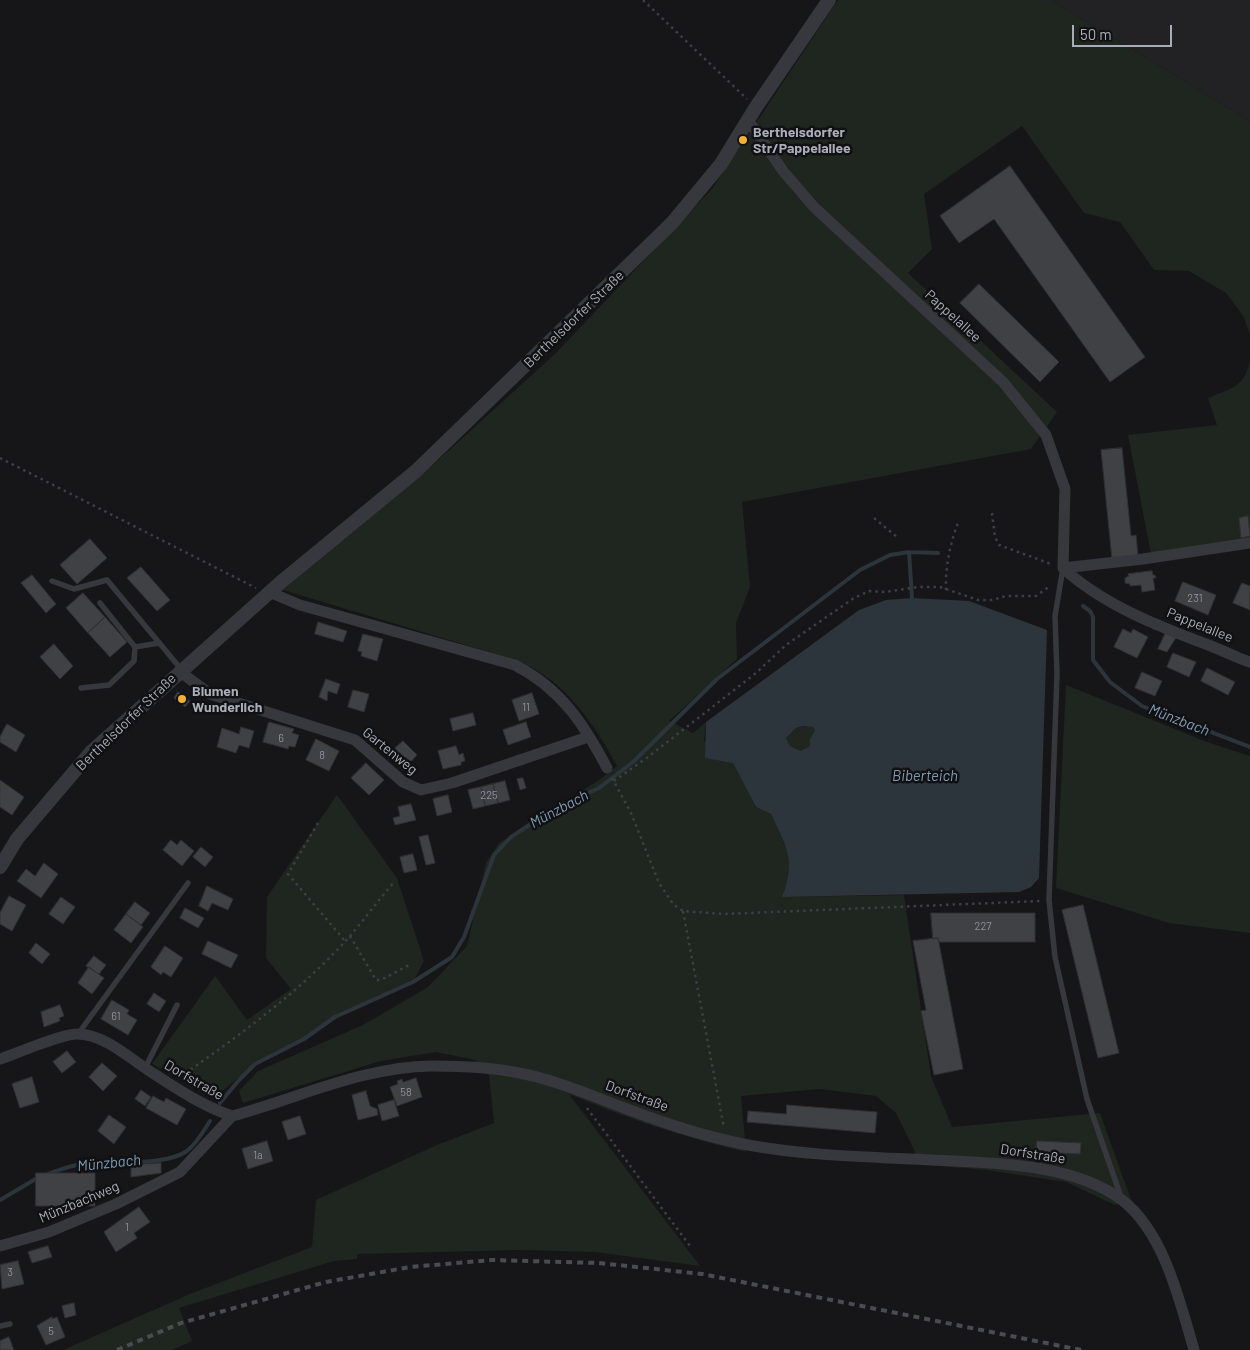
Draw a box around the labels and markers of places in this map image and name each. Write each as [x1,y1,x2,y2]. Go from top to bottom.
place label: Berthelsdorfer Str/Pappelallee [753,124,851,156]
marker: Berthelsdorfer Str/Pappelallee [737,134,749,146]
place label: Blumen Wunderlich [192,683,262,716]
marker: Blumen Wunderlich [176,693,188,705]

